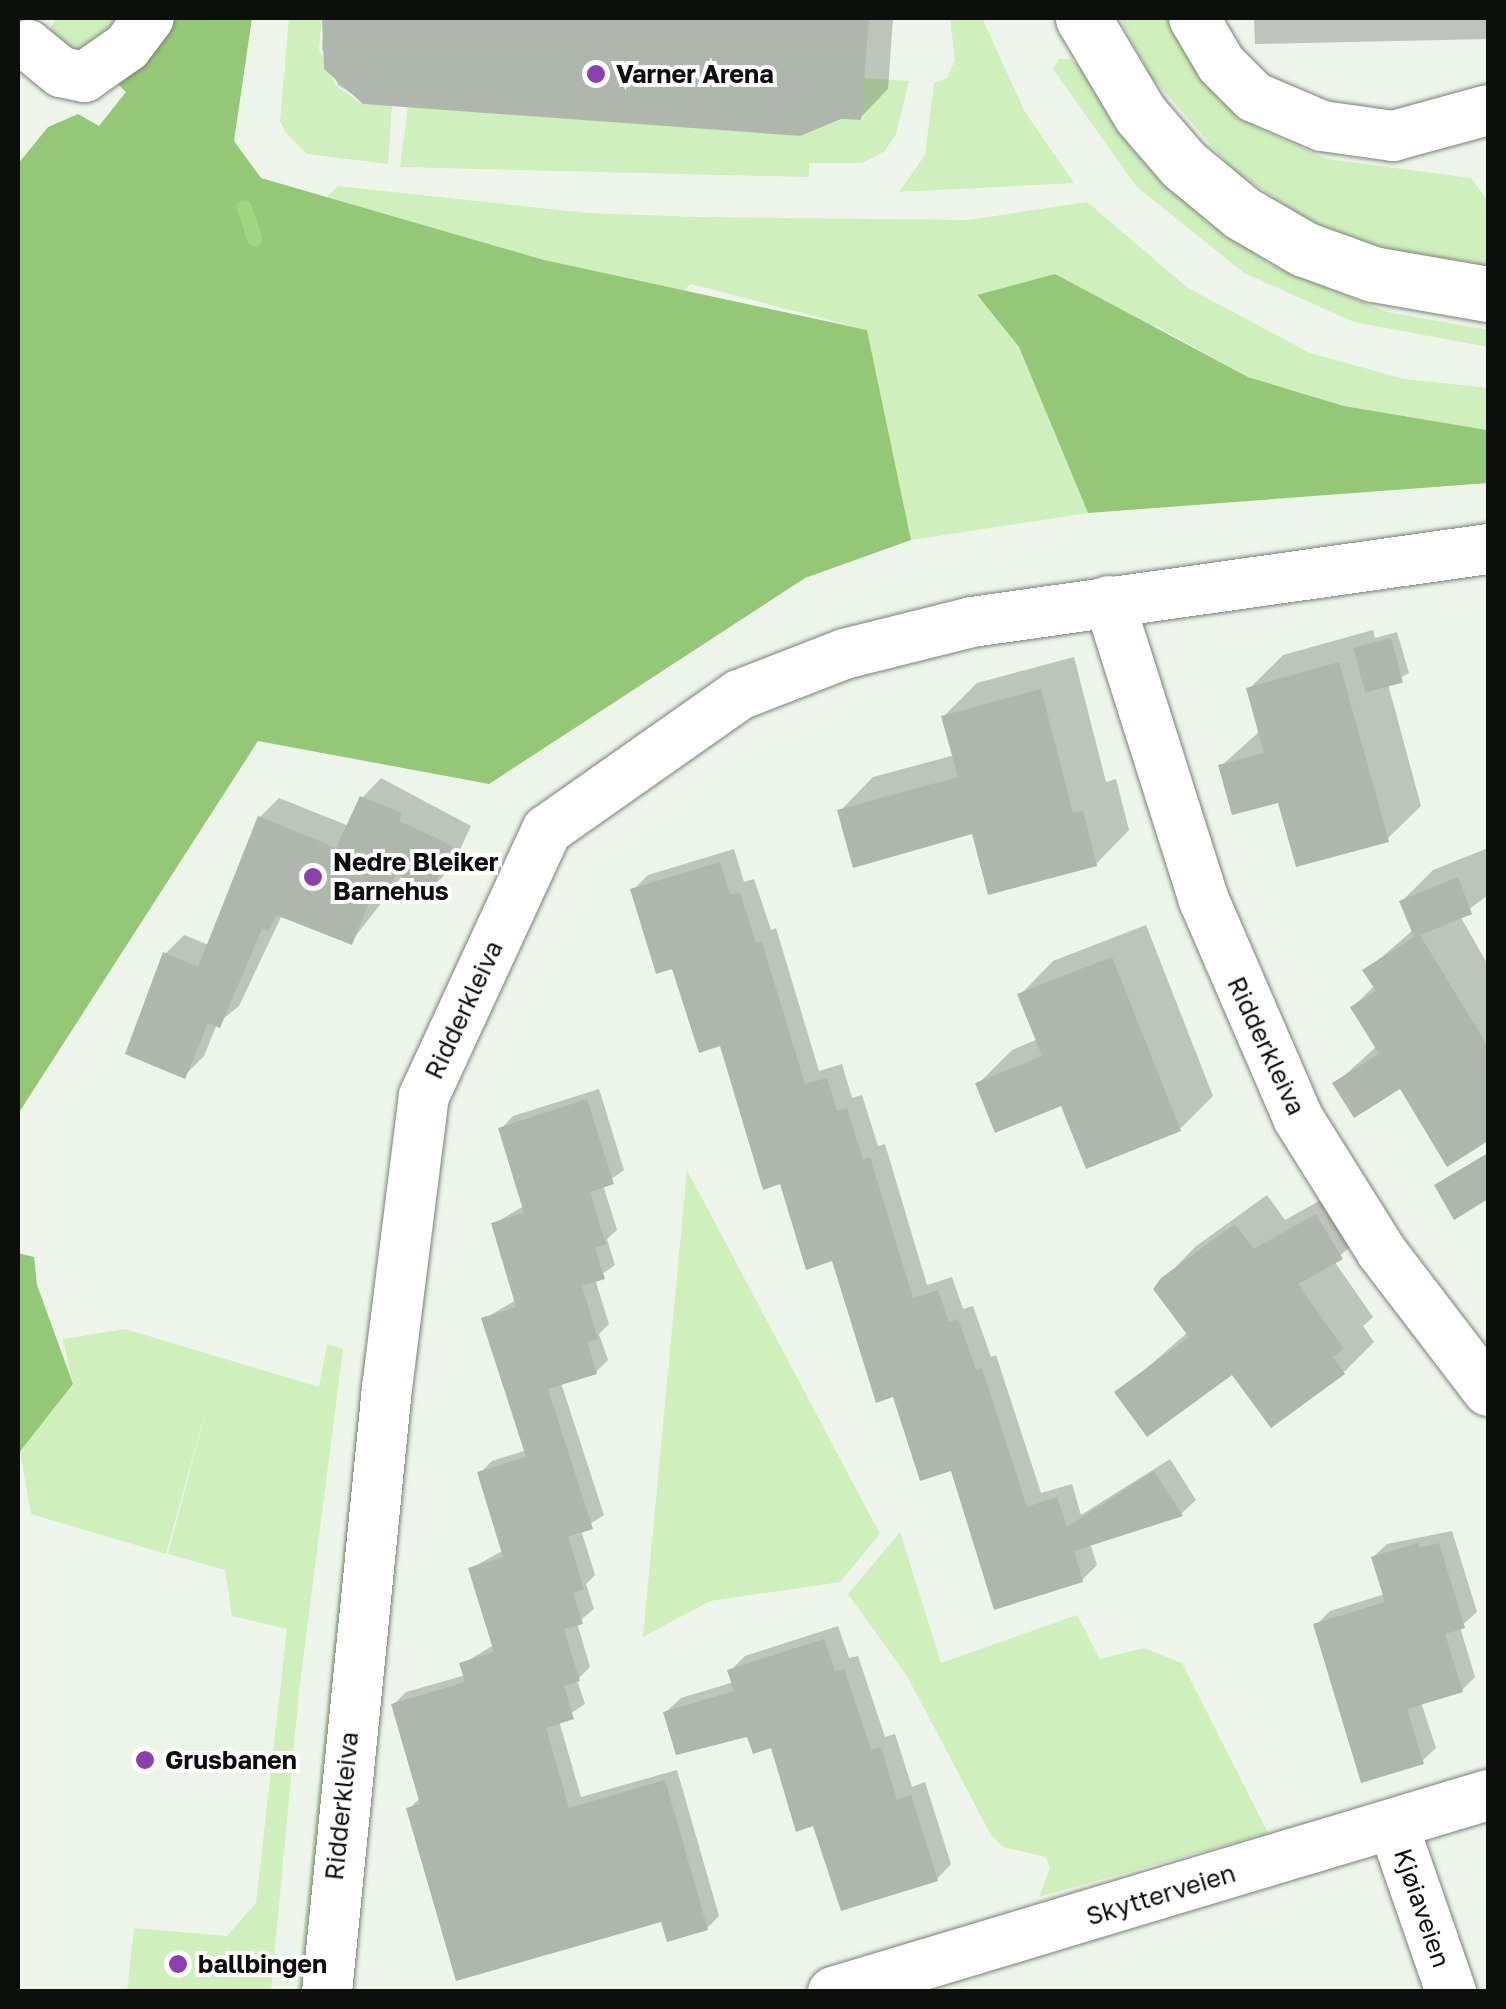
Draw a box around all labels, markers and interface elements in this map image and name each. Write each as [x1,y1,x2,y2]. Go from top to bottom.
place label: Varner Arena [616,59,774,89]
marker: Varner Arena [585,63,607,85]
place label: Nedre Bleiker Barnehus [333,848,498,907]
marker: Nedre Bleiker Barnehus [302,866,324,888]
street label: Ridderkleiva [419,936,509,1084]
street label: Ridderkleiva [1221,972,1311,1120]
street label: Ridderkleiva [319,1730,365,1882]
place label: Grusbanen [165,1745,297,1775]
marker: Grusbanen [134,1749,156,1771]
street label: Kjøiaveien [1388,1845,1456,1971]
street label: Skytterveien [1083,1858,1239,1932]
place label: ballbingen [198,1949,327,1979]
marker: ballbingen [167,1953,189,1975]

